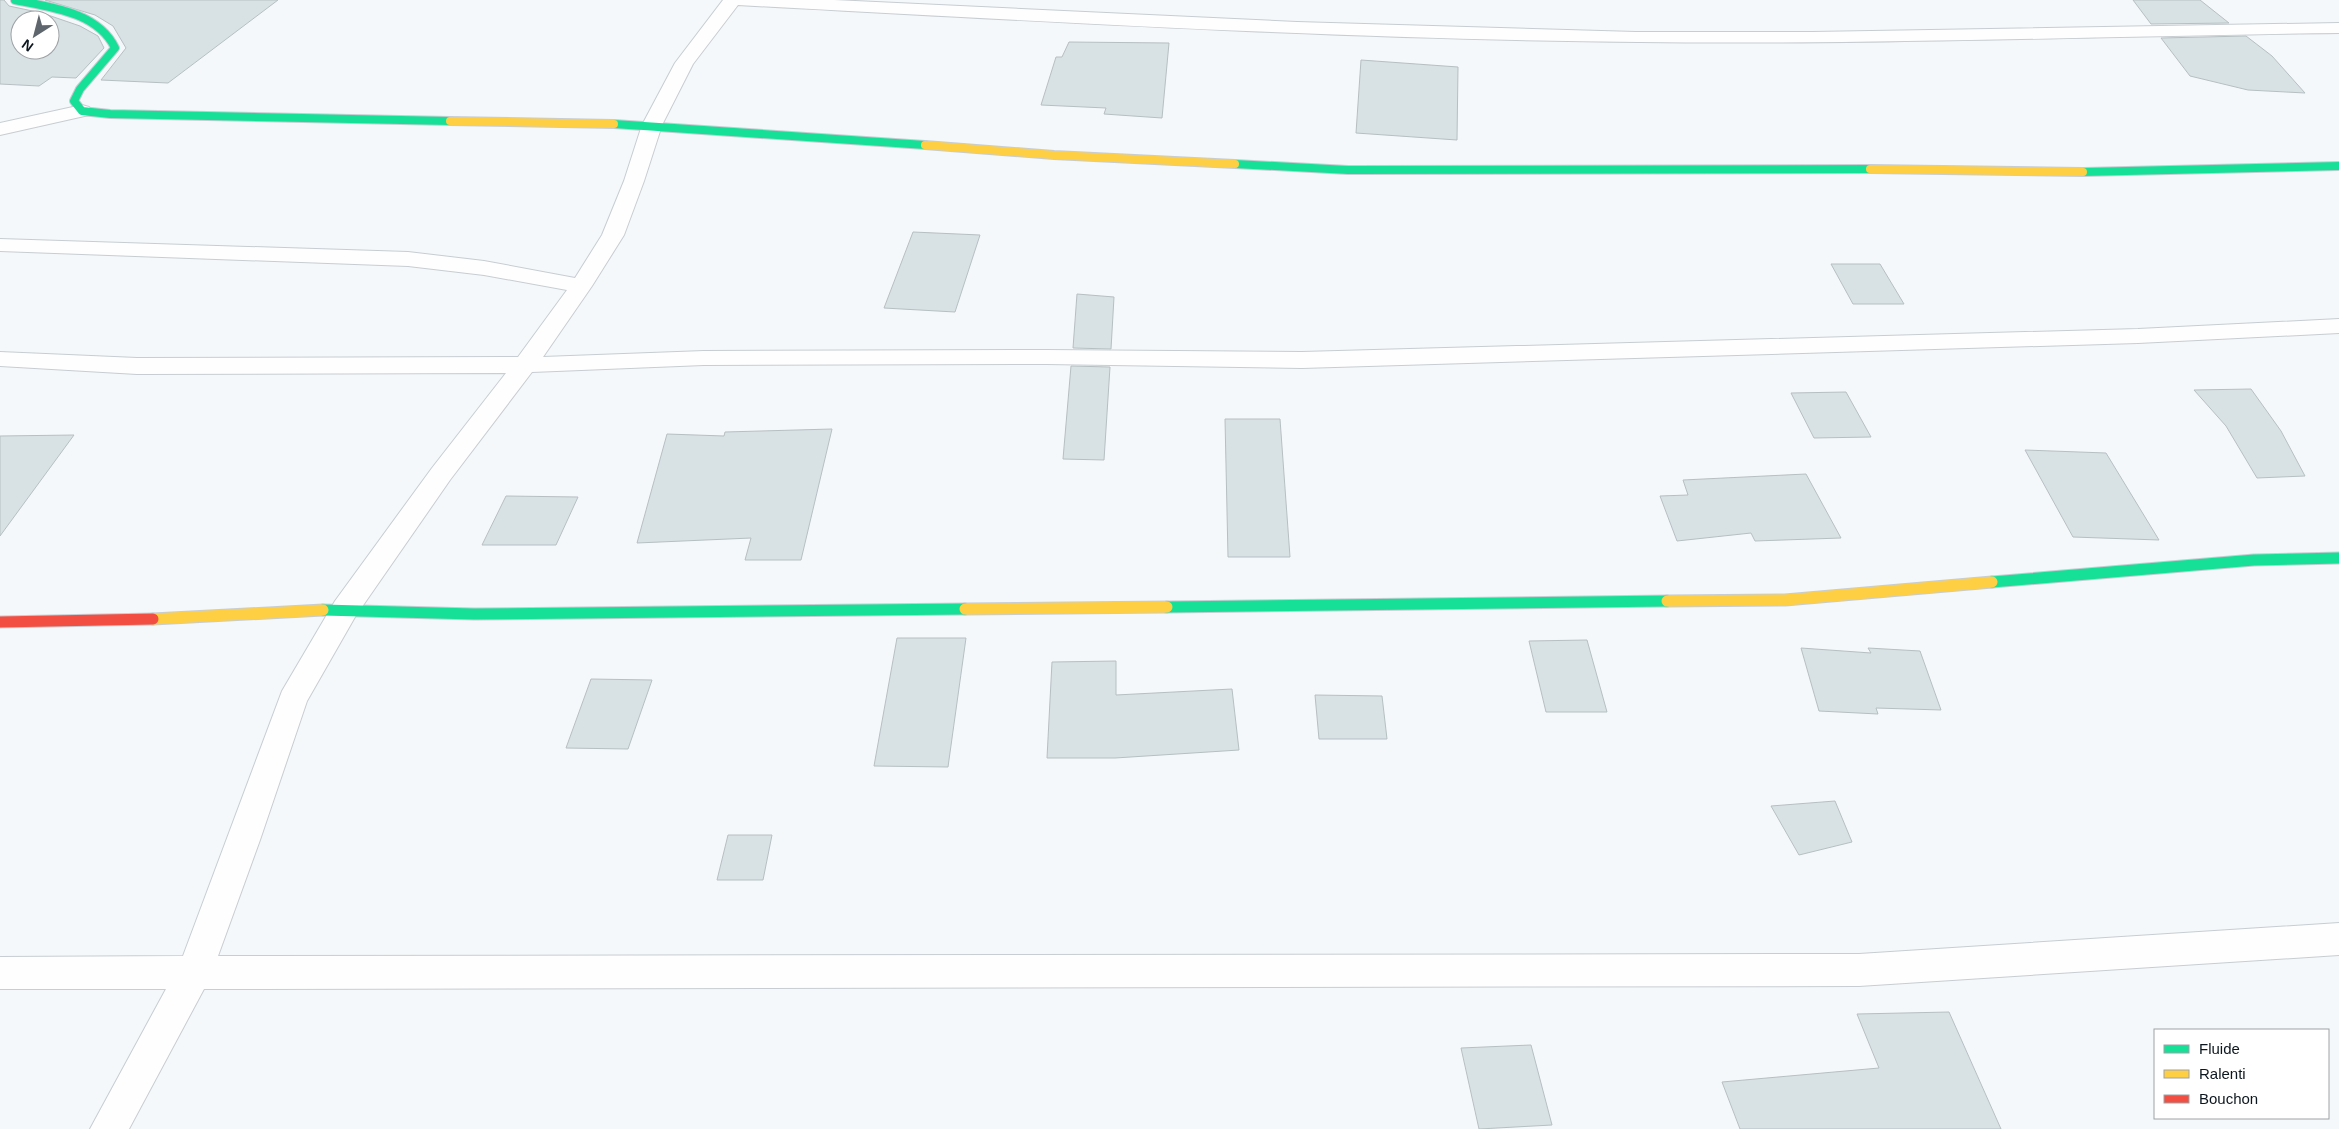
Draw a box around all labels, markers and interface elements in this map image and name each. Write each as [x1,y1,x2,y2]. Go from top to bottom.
north arrow [10,10,60,60]
text: N [19,36,36,55]
legend [2154,1029,2329,1119]
text: Fluide [2199,1040,2240,1057]
text: Ralenti [2199,1065,2246,1082]
text: Bouchon [2199,1090,2258,1107]

